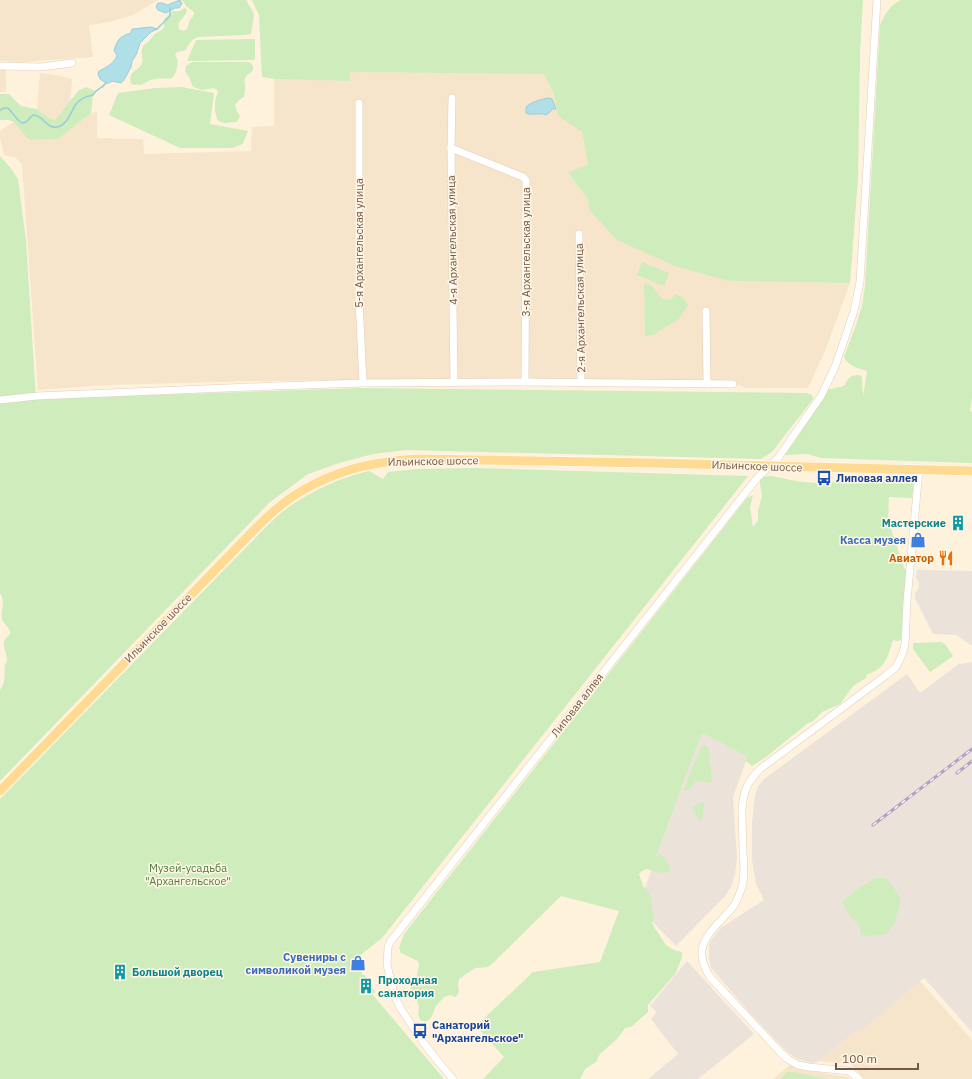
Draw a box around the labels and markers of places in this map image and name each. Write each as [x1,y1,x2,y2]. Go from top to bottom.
bus stop icon: Липовая аллея [815,469,833,487]
place label: Липовая аллея [836,471,918,485]
building icon: Мастерские [949,514,967,532]
place label: Мастерские [882,516,946,530]
shop icon: Касса музея [909,531,927,549]
place label: Касса музея [840,533,906,547]
restaurant icon: Авиатор [937,549,955,567]
place label: Авиатор [889,551,934,565]
place label: Сувениры с символикой музея [245,950,346,977]
shop icon: Сувениры с символикой музея [349,954,367,972]
building icon: Большой дворец [111,963,129,981]
place label: Большой дворец [132,965,223,979]
place label: Проходная санатория [378,973,437,1000]
building icon: Проходная санатория [357,977,375,995]
place label: Санаторий "Архангельское" [432,1018,524,1045]
bus stop icon: Санаторий "Архангельское" [411,1022,429,1040]

